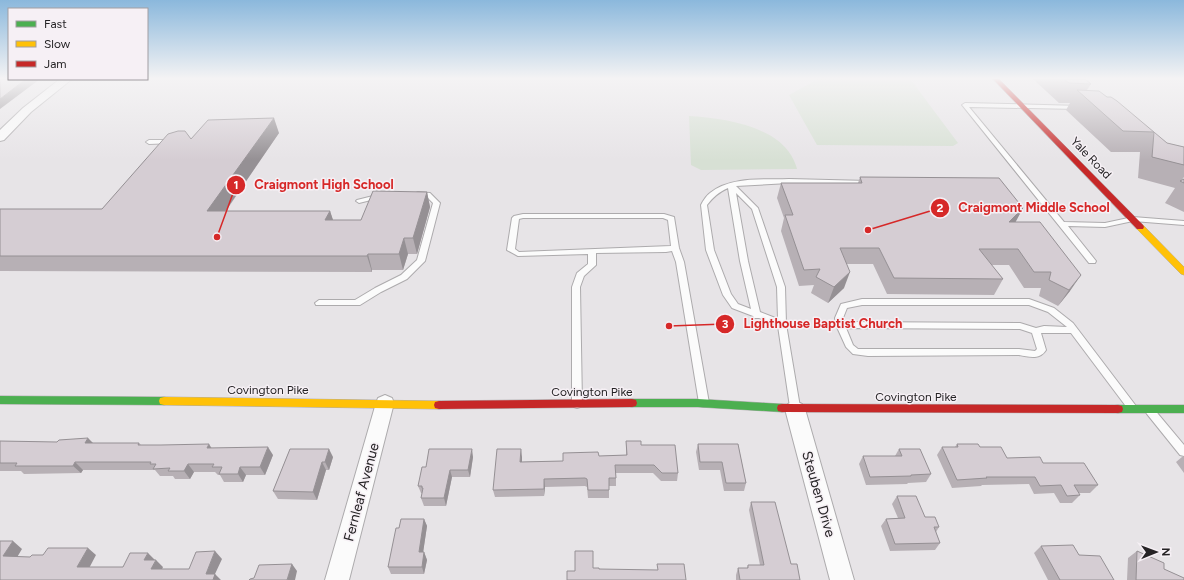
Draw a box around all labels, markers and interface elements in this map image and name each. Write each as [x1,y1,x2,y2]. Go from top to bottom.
legend [8,8,148,80]
text: Fast [44,17,67,31]
text: Slow [44,37,71,51]
text: Jam [44,57,67,71]
street label: Yale Road [1068,134,1114,182]
callout: Craigmont High School [226,172,401,197]
text: Craigmont High School [254,177,394,192]
text: 1 [233,178,239,192]
callout: Craigmont Middle School [930,195,1118,220]
text: Craigmont Middle School [958,200,1110,215]
text: 2 [937,201,944,215]
callout: Lighthouse Baptist Church [715,311,910,336]
text: Lighthouse Baptist Church [744,316,902,331]
text: 3 [722,317,729,331]
street label: Covington Pike [227,383,309,397]
street label: Covington Pike [551,385,633,399]
street label: Covington Pike [875,390,957,404]
street label: Fernleaf Avenue [340,441,383,543]
street label: Steuben Drive [798,449,839,539]
north arrow [1136,532,1176,572]
text: N [1159,547,1172,556]

